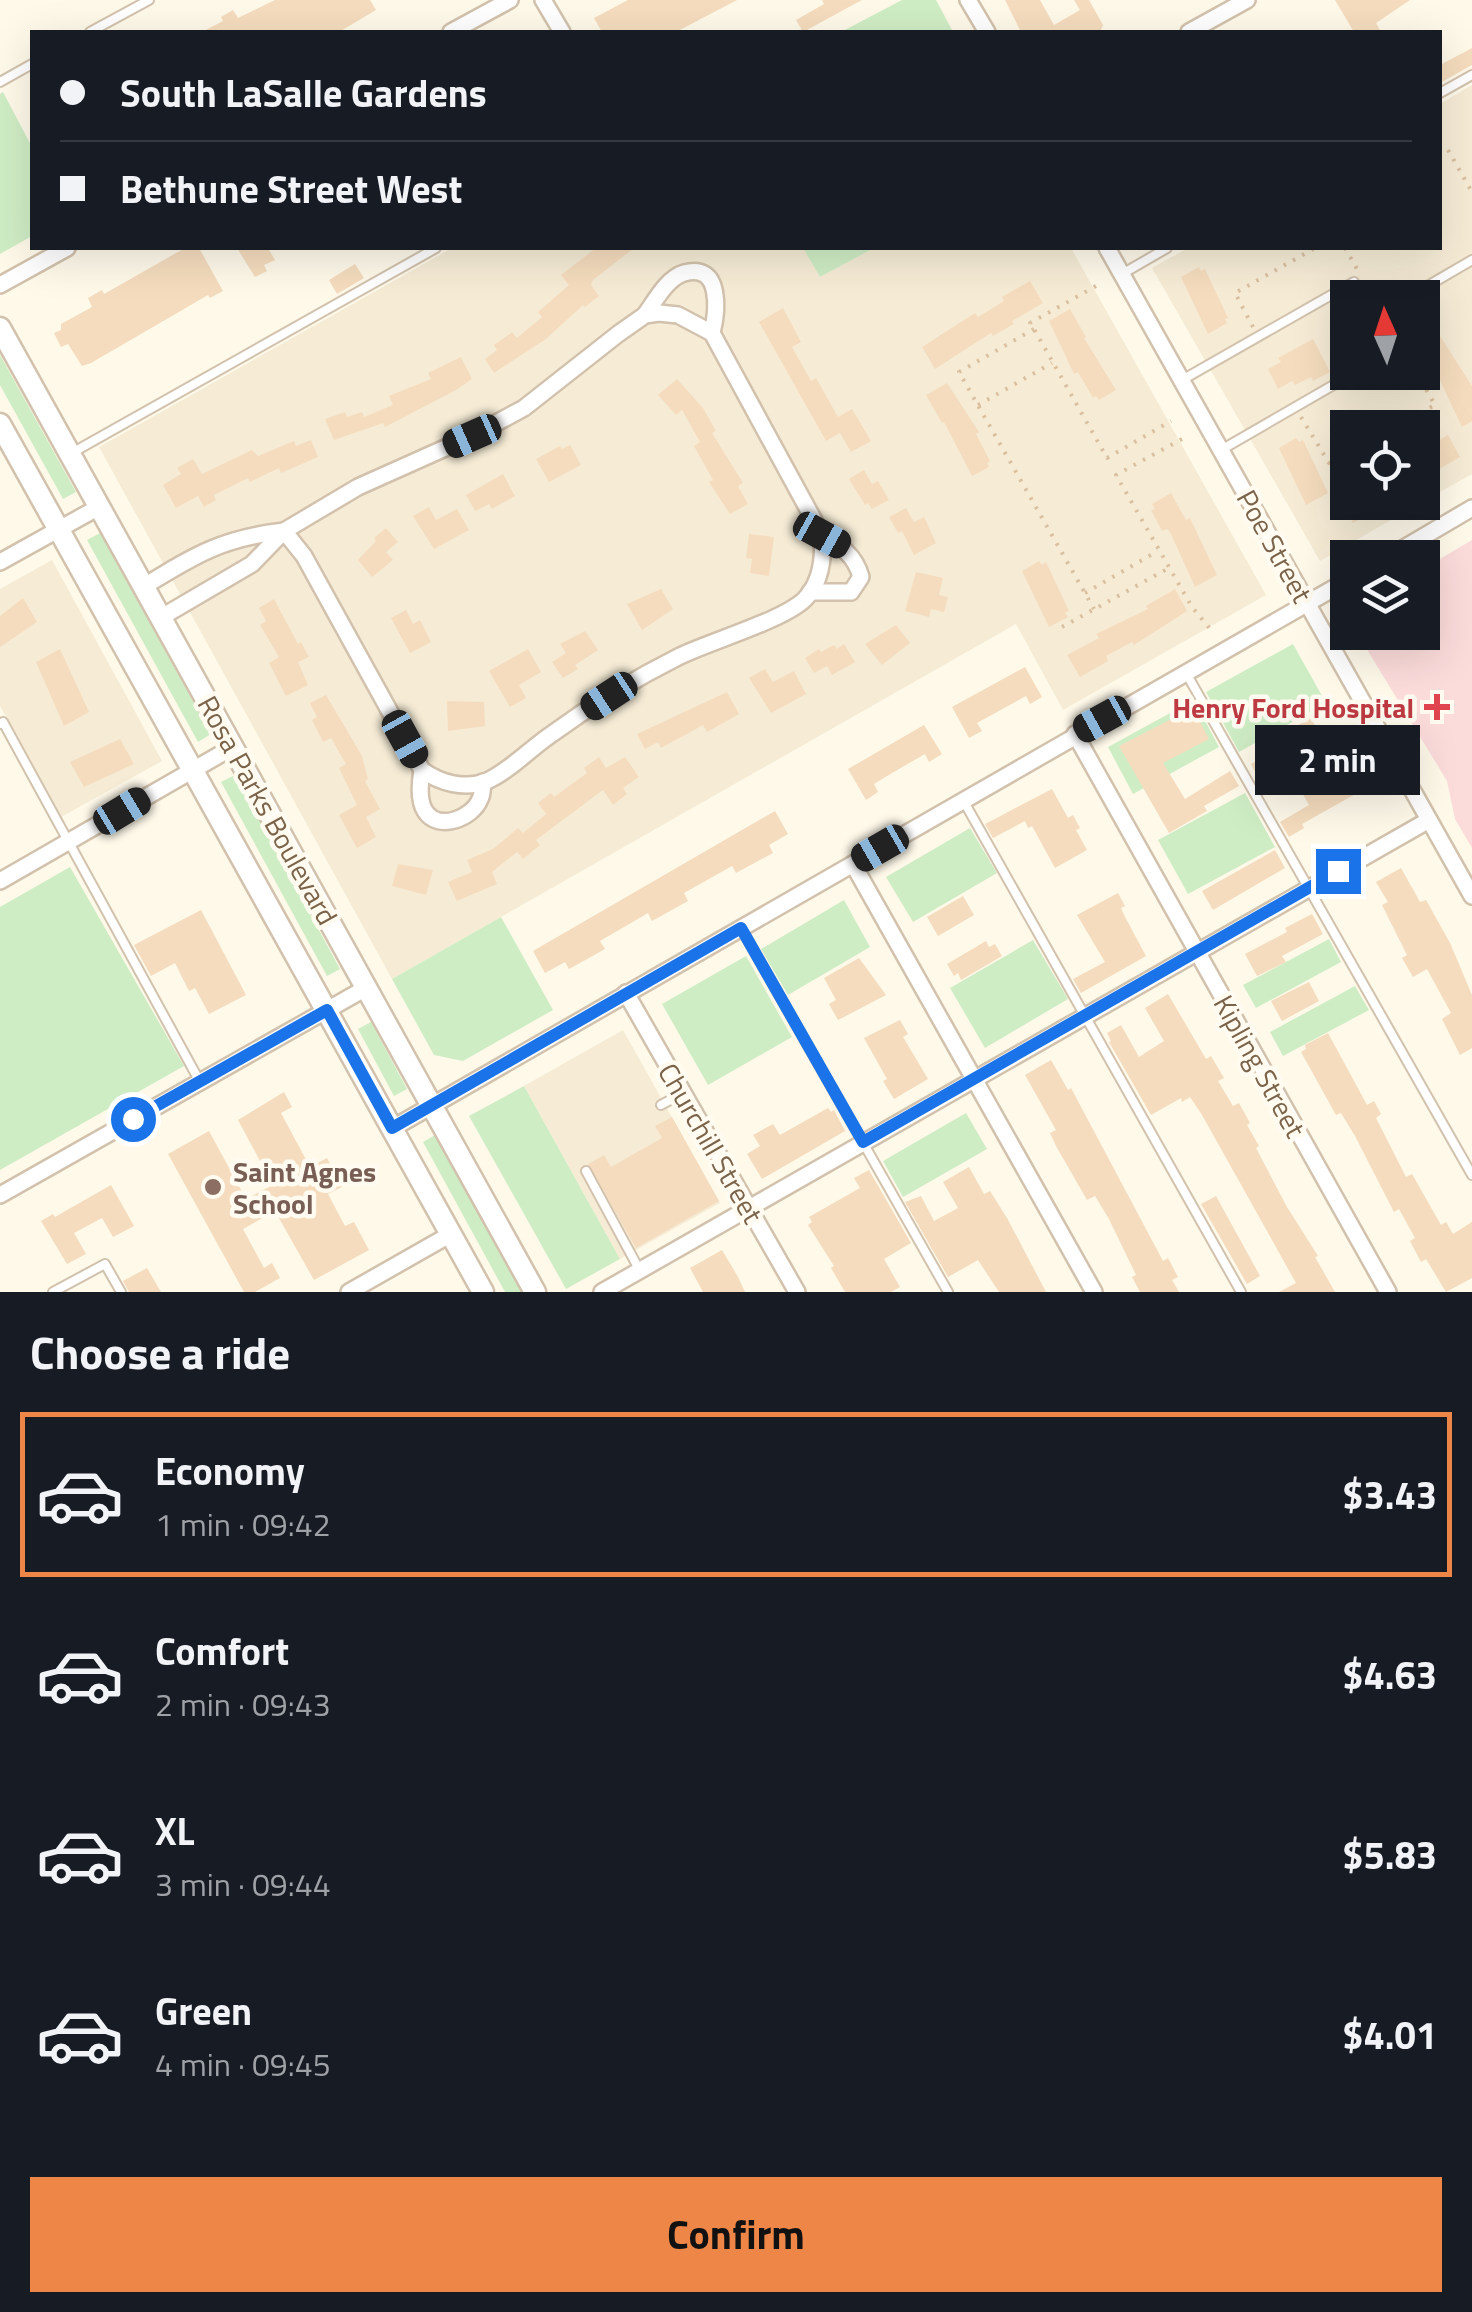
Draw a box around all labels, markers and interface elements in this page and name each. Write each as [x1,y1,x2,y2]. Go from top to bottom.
text: South LaSalle Gardens [120,64,487,122]
text: Bethune Street West [120,160,462,218]
north arrow [1330,280,1440,390]
map controls [1330,280,1440,650]
car [438,410,506,462]
button: locate [1330,410,1440,520]
street label: Poe Street [1226,481,1324,611]
car [788,507,856,563]
button: layers [1330,540,1440,650]
car [576,667,642,725]
place label: Henry Ford Hospital [1172,686,1414,729]
street label: Rosa Parks Boulevard [187,687,349,933]
car [1068,691,1136,747]
marker: Henry Ford Hospital [1424,694,1450,720]
car [377,705,433,773]
callout: 2 min [1256,726,1420,796]
text: 2 min [1299,736,1376,784]
car [89,783,155,839]
car [847,820,913,876]
route end [1316,849,1361,894]
street label: Kipling Street [1203,987,1317,1145]
street label: Churchill Street [648,1055,775,1231]
route start [111,1097,156,1142]
place label: Saint Agnes School [233,1150,376,1225]
marker: Saint Agnes School [202,1176,224,1198]
text: Choose a ride [30,1318,290,1386]
text: Economy [155,1442,305,1500]
icon: car [35,1450,125,1540]
text: $3.43 [1342,1466,1437,1524]
text: 1 min · 09:42 [155,1500,331,1548]
text: Comfort [155,1622,289,1680]
icon: car [35,1630,125,1720]
text: $4.63 [1342,1646,1437,1704]
text: 2 min · 09:43 [155,1680,331,1728]
text: XL [155,1802,195,1860]
icon: car [35,1810,125,1900]
text: $5.83 [1342,1826,1437,1884]
text: 3 min · 09:44 [155,1860,331,1908]
text: Green [155,1982,252,2040]
icon: car [35,1990,125,2080]
text: $4.01 [1342,2006,1437,2064]
text: 4 min · 09:45 [155,2040,331,2088]
button: Confirm [30,2177,1442,2292]

